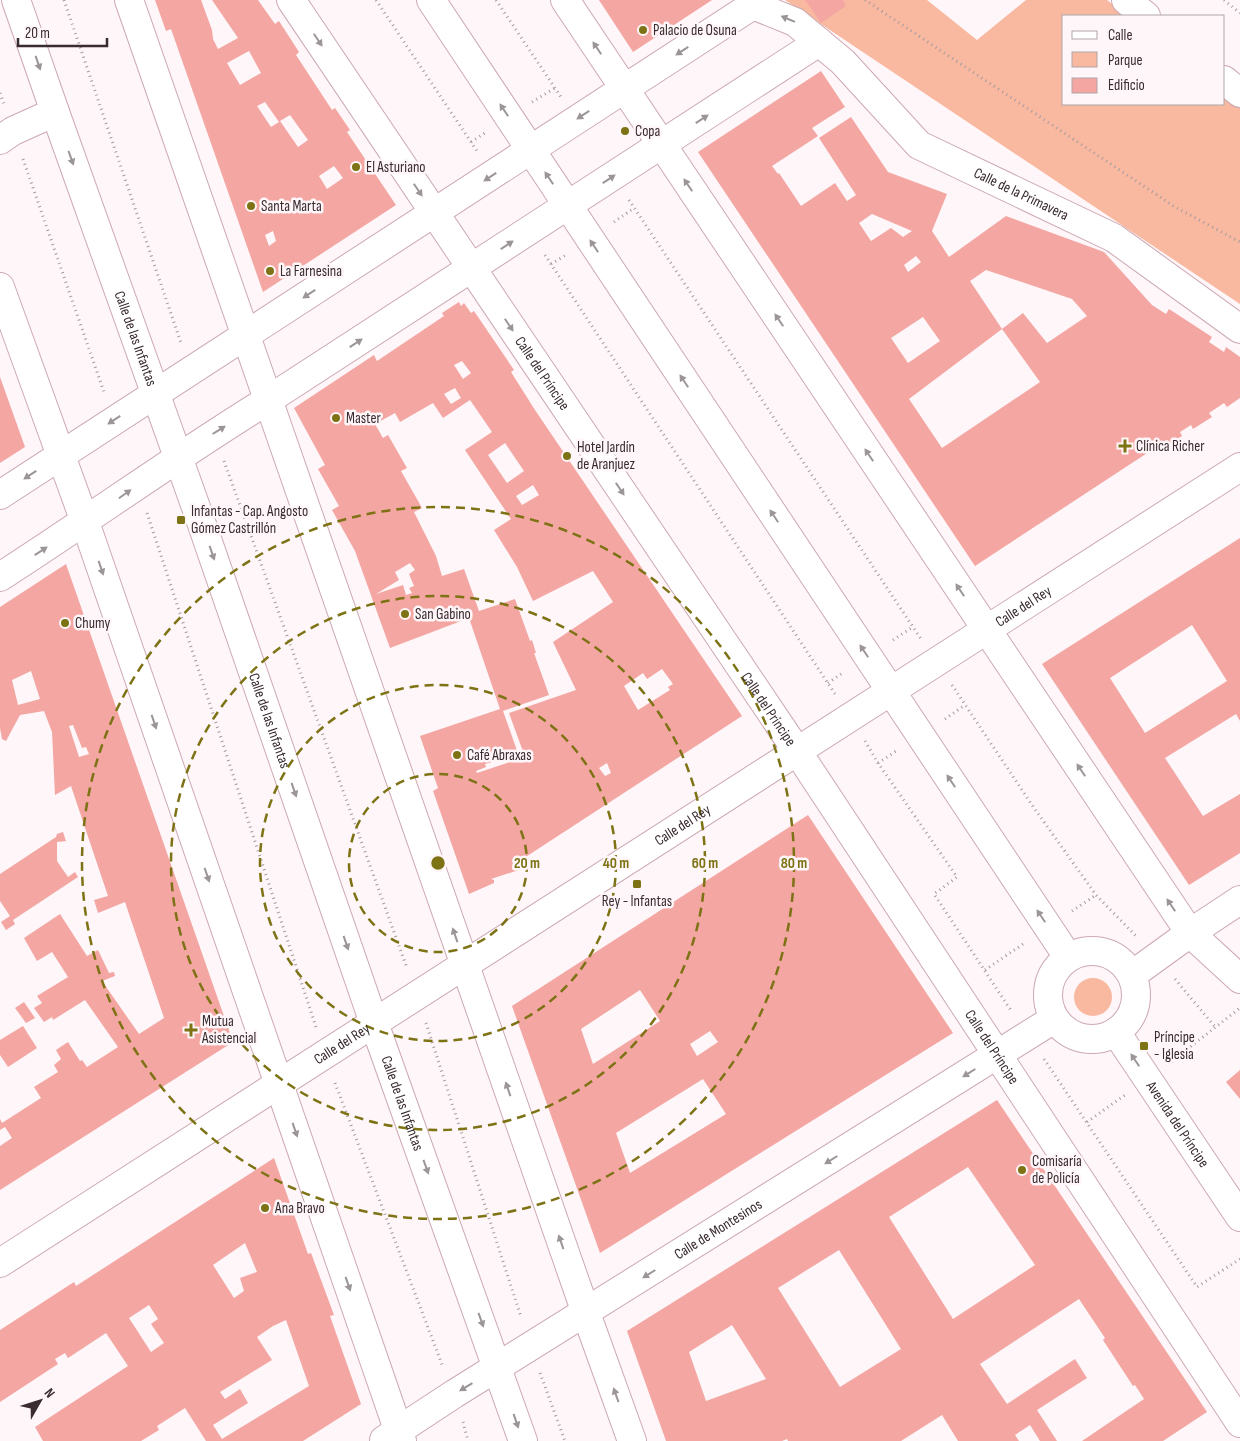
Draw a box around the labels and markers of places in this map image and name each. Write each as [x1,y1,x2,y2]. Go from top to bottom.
place label: Palacio de Osuna [653,21,737,40]
marker: Palacio de Osuna [637,24,649,36]
place label: Copa [635,122,661,141]
marker: Copa [619,125,631,137]
place label: El Asturiano [366,158,426,177]
marker: El Asturiano [350,161,362,173]
place label: Santa Marta [261,197,322,216]
marker: Santa Marta [245,200,257,212]
place label: La Farnesina [280,262,342,281]
marker: La Farnesina [264,265,276,277]
place label: Master [346,409,382,428]
marker: Master [330,412,342,424]
place label: Clínica Richer [1136,437,1205,456]
place label: Hotel Jardín de Aranjuez [577,438,636,474]
marker: Clínica Richer [1118,439,1132,453]
marker: Hotel Jardín de Aranjuez [561,450,573,462]
place label: Infantas - Cap. Angosto Gómez Castrillón [191,502,308,538]
marker: Infantas - Cap. Angosto Gómez Castrillón [175,514,187,526]
place label: San Gabino [415,605,471,624]
marker: San Gabino [399,608,411,620]
place label: Chumy [75,614,111,633]
marker: Chumy [59,617,71,629]
place label: Café Abraxas [467,746,532,765]
marker: Café Abraxas [451,749,463,761]
centre of rings [429,854,447,872]
marker: Rey - Infantas [631,878,643,890]
place label: Rey - Infantas [602,892,672,911]
place label: Mutua Asistencial [201,1012,256,1048]
marker: Mutua Asistencial [184,1023,198,1037]
place label: Príncipe - Iglesia [1154,1028,1195,1064]
marker: Príncipe - Iglesia [1138,1040,1150,1052]
place label: Comisaría de Policía [1032,1152,1082,1188]
marker: Comisaría de Policía [1016,1164,1028,1176]
place label: Ana Bravo [274,1199,325,1218]
marker: Ana Bravo [259,1202,271,1214]

